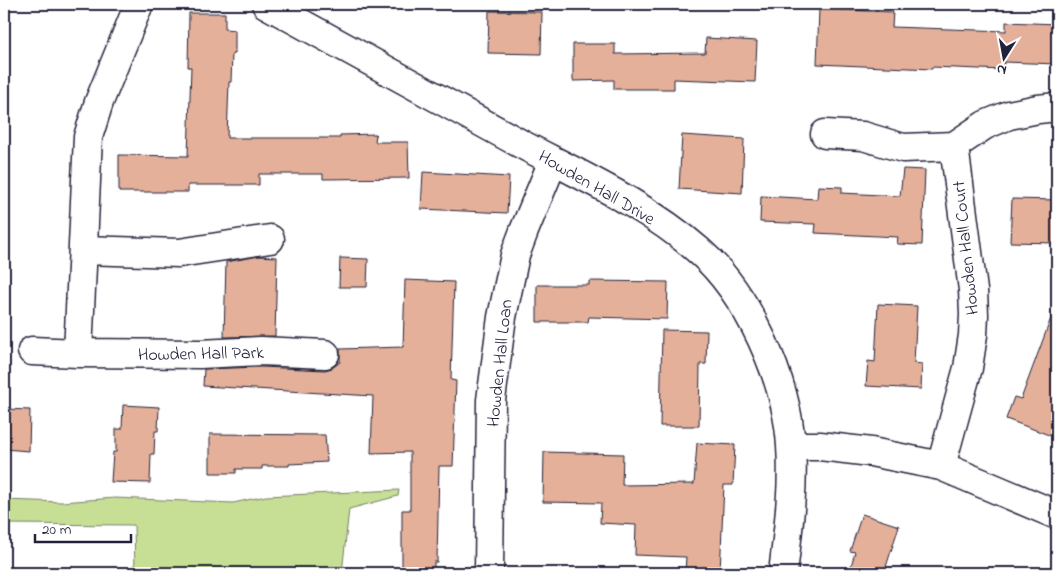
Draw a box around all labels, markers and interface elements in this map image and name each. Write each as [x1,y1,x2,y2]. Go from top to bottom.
north arrow [978,32,1028,82]
text: N [995,58,1008,80]
street label: Howden Hall Drive [533,145,660,233]
street label: Howden Hall Court [947,179,987,316]
street label: Howden Hall Loan [481,298,521,428]
street label: Howden Hall Park [138,341,264,369]
scale bar [35,512,131,544]
text: 20 m [42,519,72,541]

